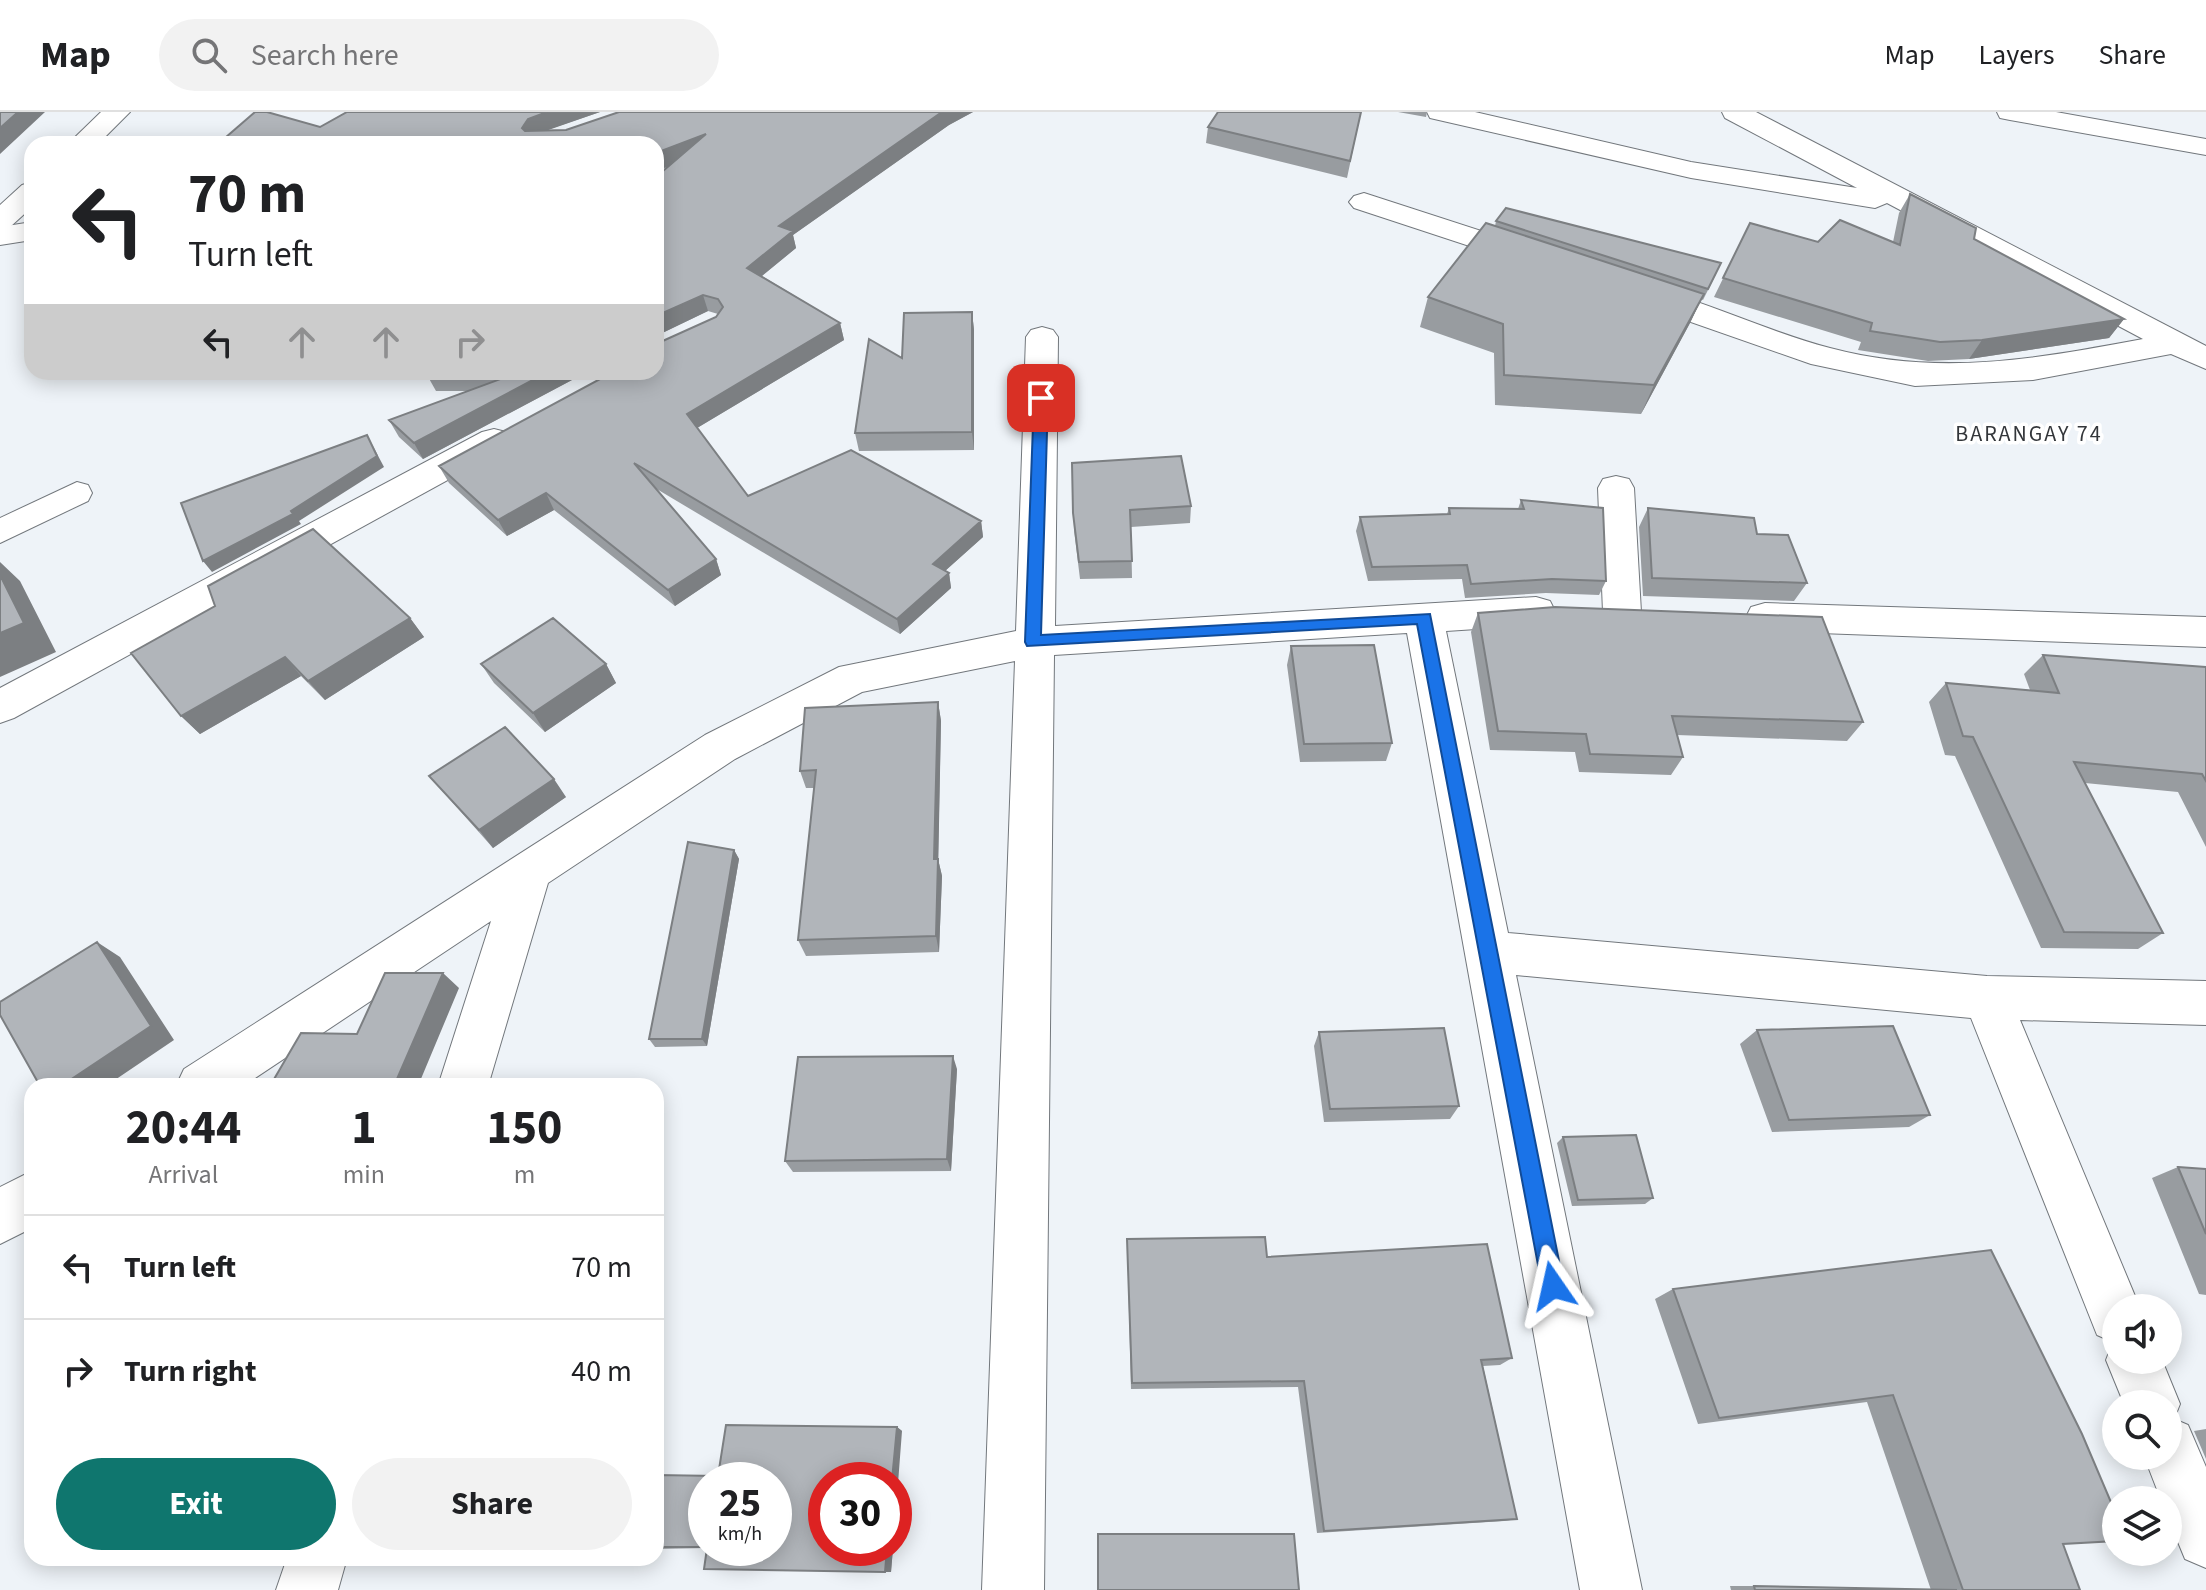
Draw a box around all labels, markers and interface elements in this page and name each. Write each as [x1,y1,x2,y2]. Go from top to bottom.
search box [159,19,719,91]
text: Map [40,28,111,82]
icon: search [187,33,231,77]
text: Search here [251,34,399,77]
text: Map [1884,35,1934,75]
text: Layers [1978,35,2054,75]
text: Share [2098,35,2166,75]
text: 70 m [188,155,306,234]
icon: left [56,168,160,272]
text: Turn left [188,229,313,280]
icon: left [196,320,240,364]
icon: ahead [280,320,324,364]
icon: ahead [364,320,408,364]
icon: right [448,320,492,364]
pin [1007,364,1075,432]
icon: arrive [1019,376,1063,420]
district label: BARANGAY 74 [1955,418,2103,450]
text: 20:44 [125,1094,241,1162]
text: 1 [351,1094,377,1162]
text: 150 [486,1094,562,1162]
text: Arrival [148,1156,218,1193]
text: min [343,1156,385,1193]
text: m [514,1156,535,1193]
position arrow [1511,1244,1595,1328]
icon: left [56,1245,100,1289]
text: Turn left [124,1246,236,1289]
text: 70 m [571,1246,632,1289]
map controls [2102,1294,2182,1566]
button: sound [2102,1294,2182,1374]
icon: right [56,1349,100,1393]
text: Turn right [124,1350,256,1393]
text: 40 m [571,1350,632,1393]
button: search [2102,1390,2182,1470]
button: Exit [56,1458,336,1550]
button: Share [352,1458,632,1550]
speed limit sign: 30 [808,1462,912,1566]
text: 25 [719,1475,761,1532]
button: layers [2102,1486,2182,1566]
text: km/h [718,1520,762,1548]

